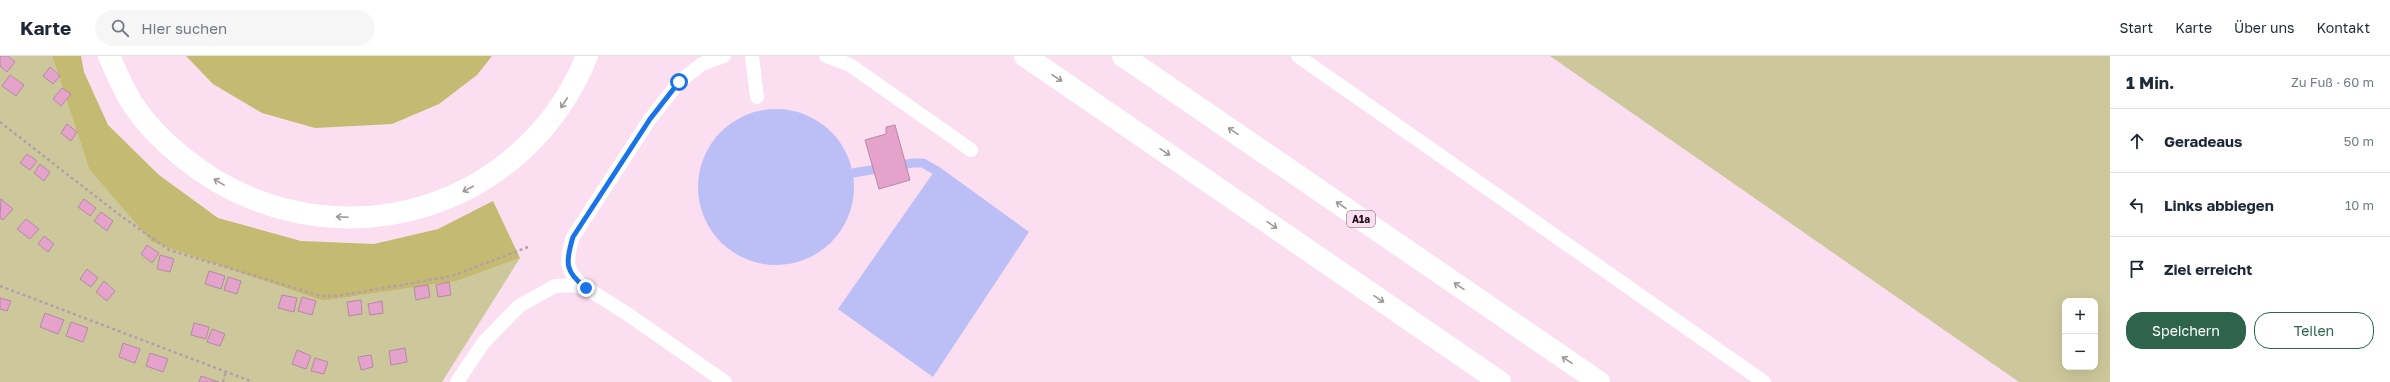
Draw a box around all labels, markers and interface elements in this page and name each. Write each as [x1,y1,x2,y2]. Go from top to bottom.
search box [95,10,375,46]
text: Karte [20,16,71,39]
icon: search [109,17,131,39]
text: Hier suchen [141,19,227,37]
text: Start [2120,19,2153,36]
text: Karte [2175,19,2212,36]
text: Über uns [2234,19,2294,36]
text: Kontakt [2316,19,2370,36]
text: 1 Min. [2126,72,2175,93]
route start [670,73,688,91]
one-way arrow [1052,74,1063,82]
text: Zu Fuß · 60 m [2291,74,2374,90]
one-way arrow [559,97,567,109]
one-way arrow [1228,127,1239,136]
icon: ahead [2126,130,2148,152]
text: Geradeaus [2164,132,2242,150]
text: 50 m [2344,133,2374,149]
one-way arrow [1159,148,1170,156]
one-way arrow [213,177,225,185]
one-way arrow [462,186,474,193]
icon: left [2126,194,2148,216]
text: Links abbiegen [2164,196,2274,214]
text: 10 m [2345,197,2374,213]
one-way arrow [1335,201,1346,209]
road number: A1a [1347,211,1375,227]
one-way arrow [336,214,349,221]
one-way arrow [1266,221,1277,229]
icon: arrive [2126,258,2148,280]
text: Ziel erreicht [2164,260,2252,278]
route end [577,279,595,297]
one-way arrow [1454,282,1465,290]
one-way arrow [1373,295,1384,303]
map controls [2062,298,2098,370]
button: + [2062,298,2098,334]
button: Speichern [2126,312,2246,349]
button: Teilen [2254,312,2374,349]
button: − [2062,334,2098,370]
one-way arrow [1561,356,1572,364]

